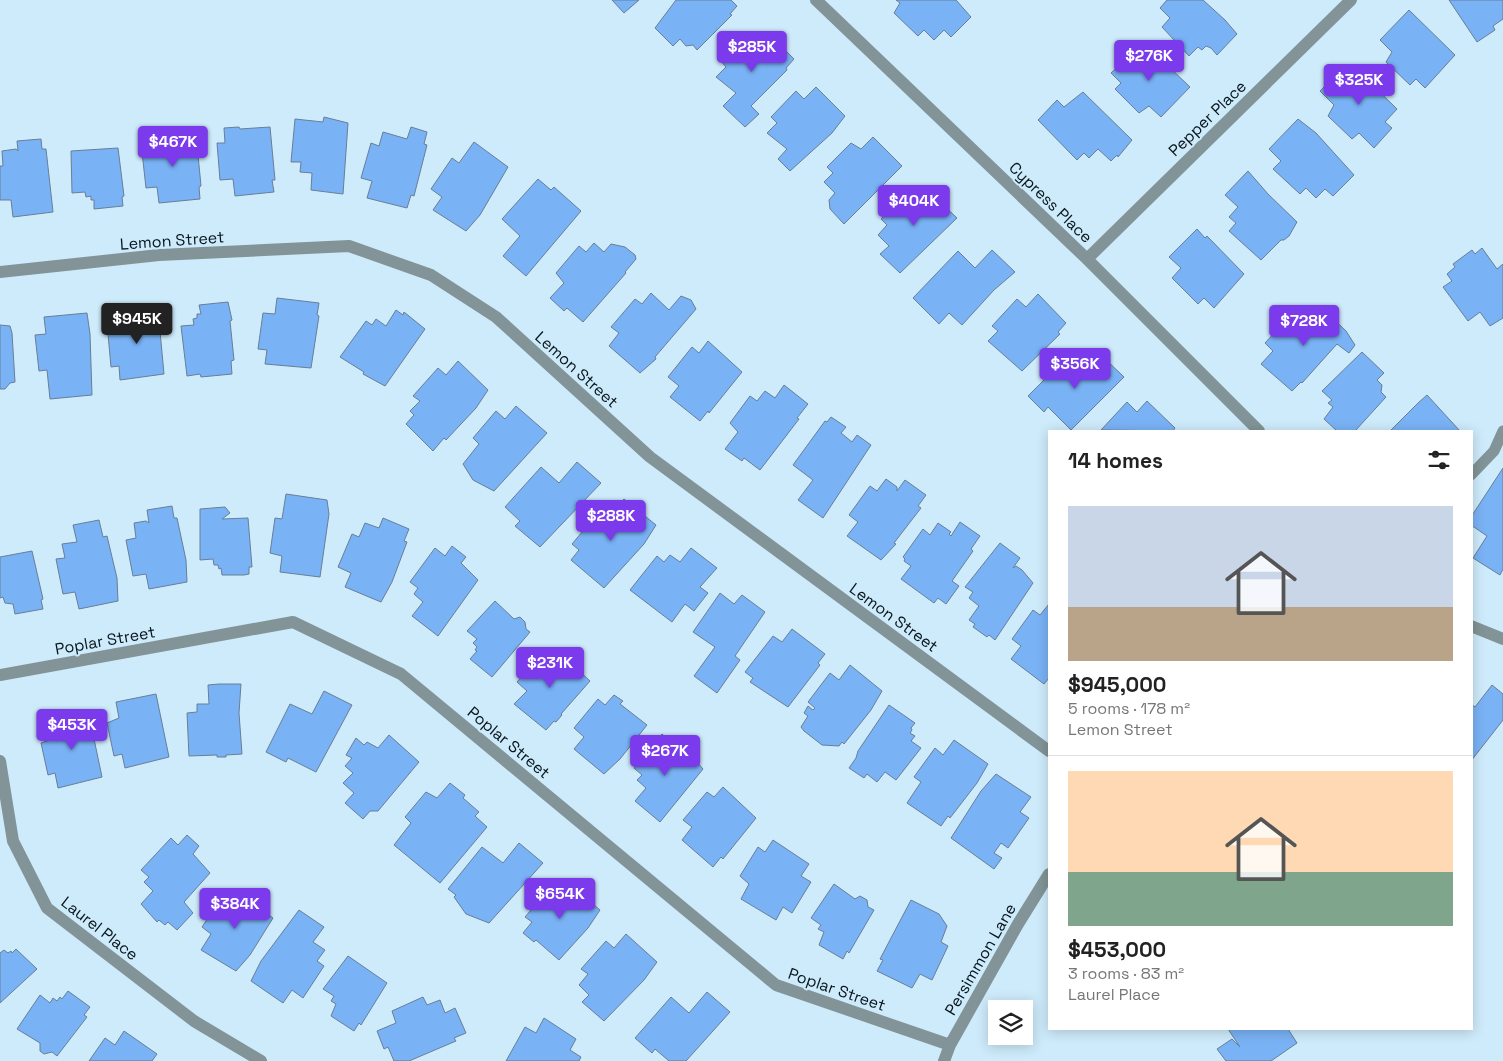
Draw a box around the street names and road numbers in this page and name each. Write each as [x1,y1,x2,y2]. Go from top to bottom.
street label: Pepper Place [1164,76,1251,161]
street label: Cypress Place [1004,157,1097,247]
street label: Lemon Street [119,226,225,255]
street label: Lemon Street [531,327,623,412]
street label: Lemon Street [845,578,942,657]
street label: Poplar Street [53,621,157,660]
street label: Poplar Street [463,702,554,783]
street label: Laurel Place [57,892,143,965]
street label: Persimmon Lane [940,900,1021,1019]
street label: Poplar Street [785,963,888,1016]

